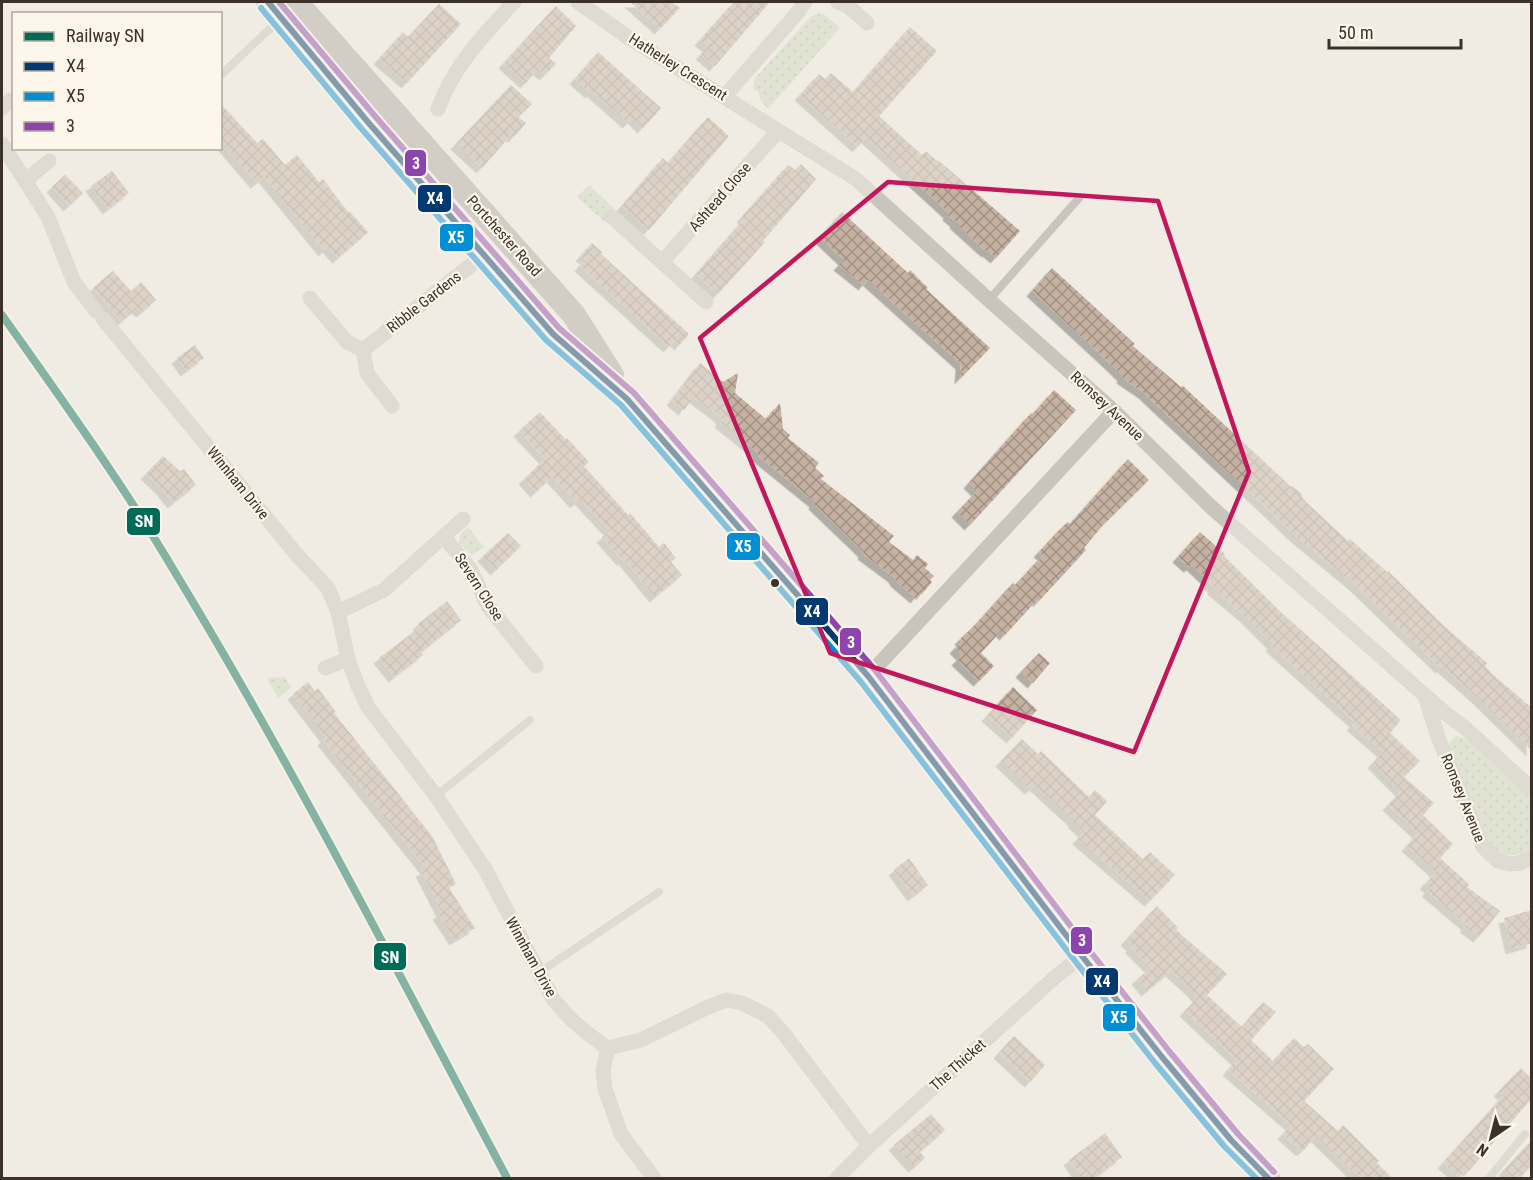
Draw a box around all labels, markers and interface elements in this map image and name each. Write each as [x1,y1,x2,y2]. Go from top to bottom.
legend [12,12,222,150]
scale bar [1329,12,1461,50]
text: 50 m [1338,22,1373,43]
text: Railway SN [66,25,145,46]
street label: Hatherley Crescent [626,30,730,104]
text: X4 [66,55,85,76]
text: X5 [66,85,85,106]
text: 3 [66,115,75,136]
line badge: 3 [404,149,427,177]
text: 3 [412,154,420,173]
street label: Ashtead Close [685,159,755,235]
line badge: X4 [417,184,452,213]
text: X4 [426,189,444,208]
street label: Portchester Road [463,192,545,280]
line badge: X5 [439,223,474,252]
text: X5 [447,228,465,247]
street label: Ribble Gardens [383,267,465,337]
street label: Romsey Avenue [1067,368,1147,444]
street label: Winnham Drive [203,443,273,523]
line badge: SN [126,507,161,536]
text: SN [135,512,153,531]
line badge: X5 [726,532,761,561]
text: X5 [734,537,752,556]
street label: Severn Close [451,550,507,624]
unlabelled marker [769,577,781,589]
line badge: X4 [795,597,829,626]
text: X4 [803,602,821,621]
line badge: 3 [839,627,862,656]
text: 3 [847,633,855,652]
street label: Romsey Avenue [1437,751,1489,845]
street label: Winnham Drive [502,914,560,1000]
line badge: 3 [1070,926,1093,955]
text: 3 [1078,931,1086,950]
line badge: SN [373,942,407,971]
text: SN [381,948,399,967]
line badge: X4 [1085,967,1119,996]
text: X4 [1093,972,1111,991]
line badge: X5 [1102,1003,1136,1032]
text: X5 [1110,1008,1128,1027]
street label: The Thicket [926,1035,990,1095]
north arrow [1461,1108,1521,1168]
text: N [1473,1139,1492,1160]

